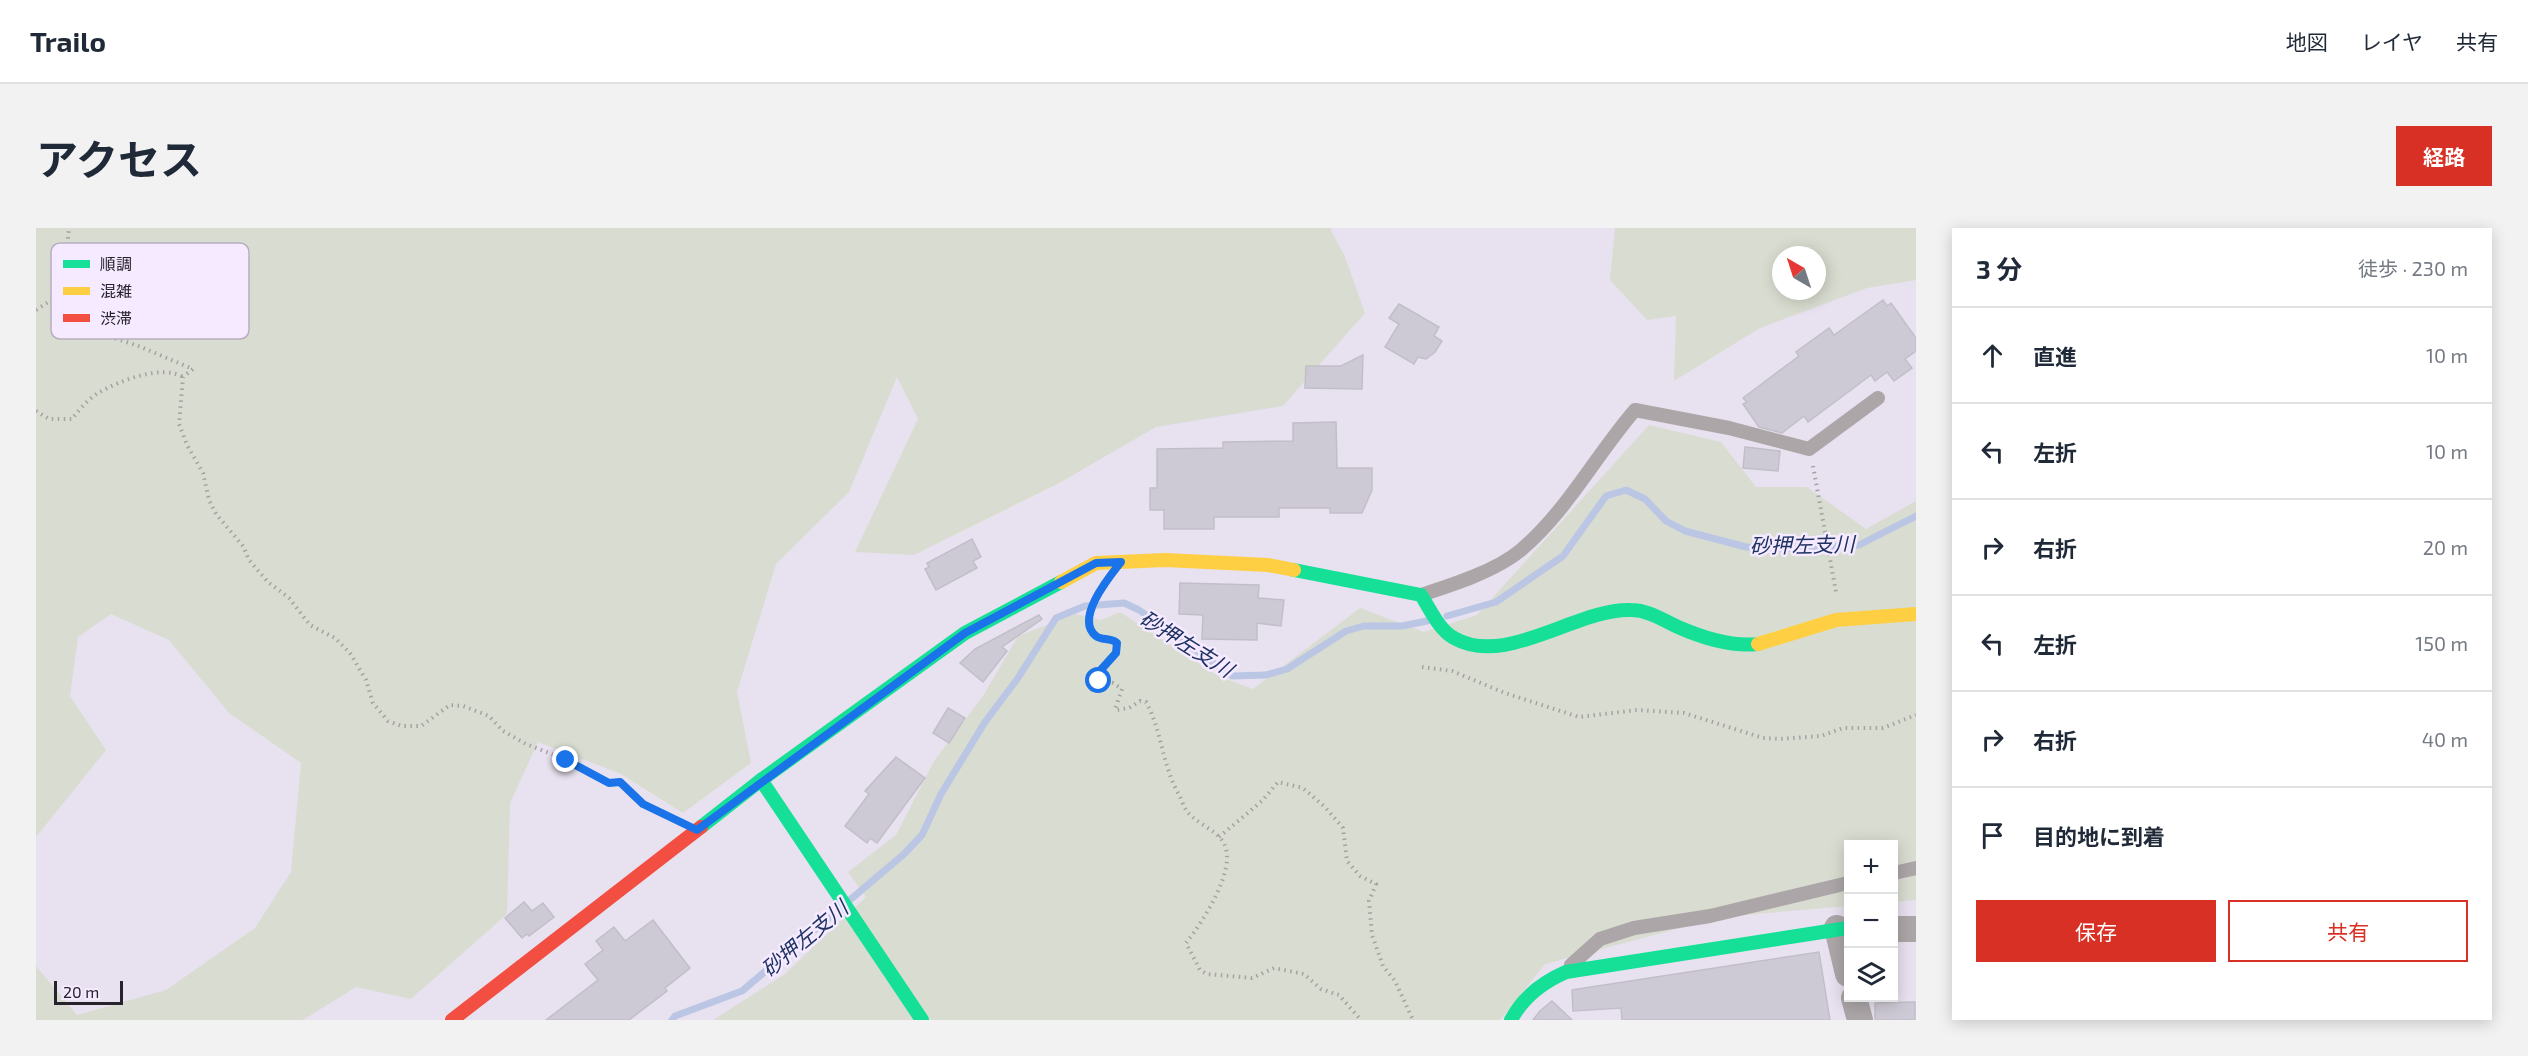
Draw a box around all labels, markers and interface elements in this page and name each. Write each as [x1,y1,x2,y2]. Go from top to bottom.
text: Trailo [30,24,106,58]
text: 地図 [2286,29,2328,54]
text: レイヤ [2361,29,2423,54]
text: 共有 [2456,29,2498,54]
button: 経路 [2396,126,2492,186]
text: アクセス [36,133,202,183]
legend [51,243,249,339]
north arrow [1772,246,1826,300]
text: 3 分 [1976,253,2022,284]
text: 順調 [100,254,132,273]
text: 徒歩 · 230 m [2358,256,2468,280]
text: 混雑 [100,281,132,300]
text: 渋滞 [100,308,132,327]
icon: ahead [1976,339,2009,372]
text: 直進 [2033,343,2077,369]
text: 10 m [2426,343,2468,367]
icon: left [1976,435,2009,468]
text: 左折 [2033,439,2077,465]
text: 10 m [2426,439,2468,463]
water label: 砂押左支川 [1749,531,1857,557]
icon: right [1976,531,2009,564]
text: 右折 [2033,535,2077,561]
text: 20 m [2423,535,2468,559]
water label: 砂押左支川 [1136,605,1240,682]
icon: left [1976,627,2009,660]
text: 左折 [2033,631,2077,657]
text: 150 m [2415,631,2468,655]
route start [1085,667,1111,693]
icon: right [1976,723,2009,756]
text: 右折 [2033,727,2077,753]
text: 40 m [2422,727,2468,751]
route end [552,746,578,772]
icon: arrive [1976,819,2009,852]
text: 目的地に到着 [2033,823,2165,849]
map controls [1844,840,1898,1002]
button: + [1844,840,1898,894]
water label: 砂押左支川 [756,893,854,981]
button: − [1844,894,1898,948]
button: 保存 [1976,900,2216,962]
button: 共有 [2228,900,2468,962]
button: layers [1844,948,1898,1002]
scale bar [54,978,123,1006]
text: 20 m [63,982,99,1001]

